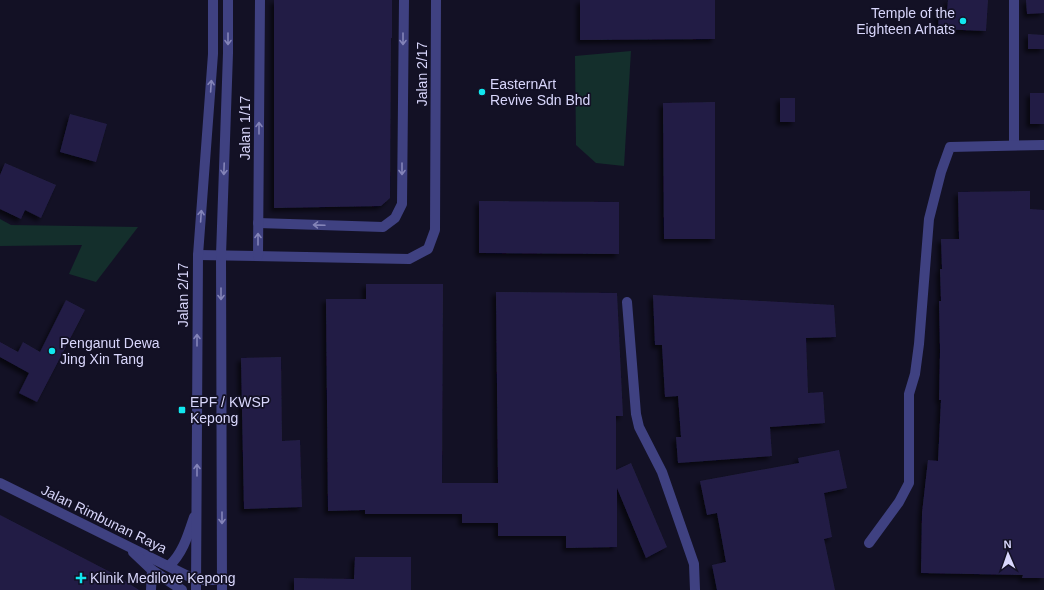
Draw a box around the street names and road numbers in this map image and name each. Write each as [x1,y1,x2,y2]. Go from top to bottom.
street label: Jalan 2/17 [414,41,430,106]
street label: Jalan 1/17 [237,95,253,160]
street label: Jalan 2/17 [175,262,191,327]
street label: Jalan Rimbunan Raya [39,482,170,556]

